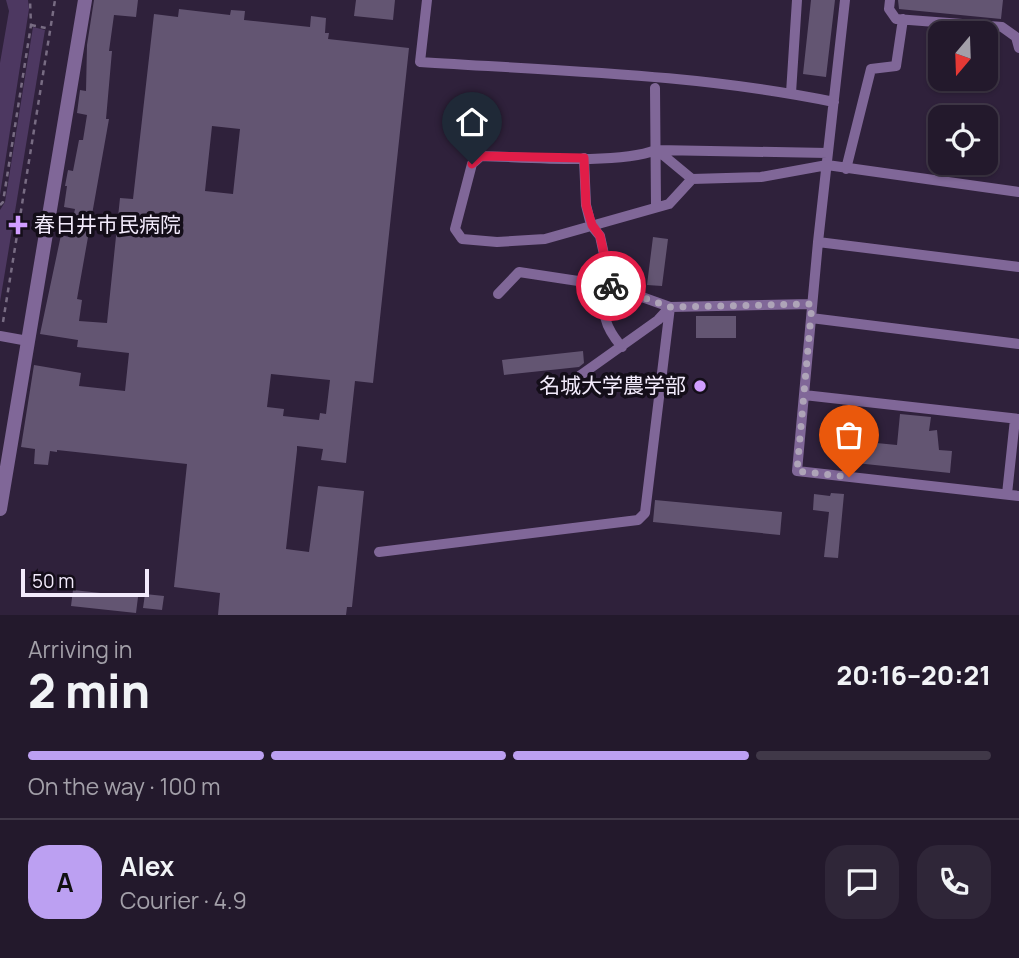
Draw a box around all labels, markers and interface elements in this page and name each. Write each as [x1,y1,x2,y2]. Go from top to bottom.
north arrow [928,21,998,91]
map controls [928,21,998,175]
pin [442,92,502,164]
icon: home [453,103,491,141]
button: locate [928,105,998,175]
place label: 春日井市民病院 [34,210,181,238]
marker: 春日井市民病院 [8,215,28,235]
courier [576,251,646,321]
icon: bike [592,267,630,305]
place label: 名城大学農学部 [539,371,686,399]
marker: 名城大学農学部 [692,378,708,394]
pin [819,405,879,477]
icon: bag [830,416,868,454]
scale bar [21,566,149,598]
text: 50 m [32,568,74,594]
text: Arriving in [28,633,133,665]
text: 20:16–20:21 [836,657,991,693]
text: 2 min [28,659,150,722]
text: On the way · 100 m [28,770,221,802]
button: chat [825,845,899,919]
button: phone [917,845,991,919]
text: Alex [120,848,174,884]
text: A [56,864,74,900]
text: Courier · 4.9 [120,884,247,916]

